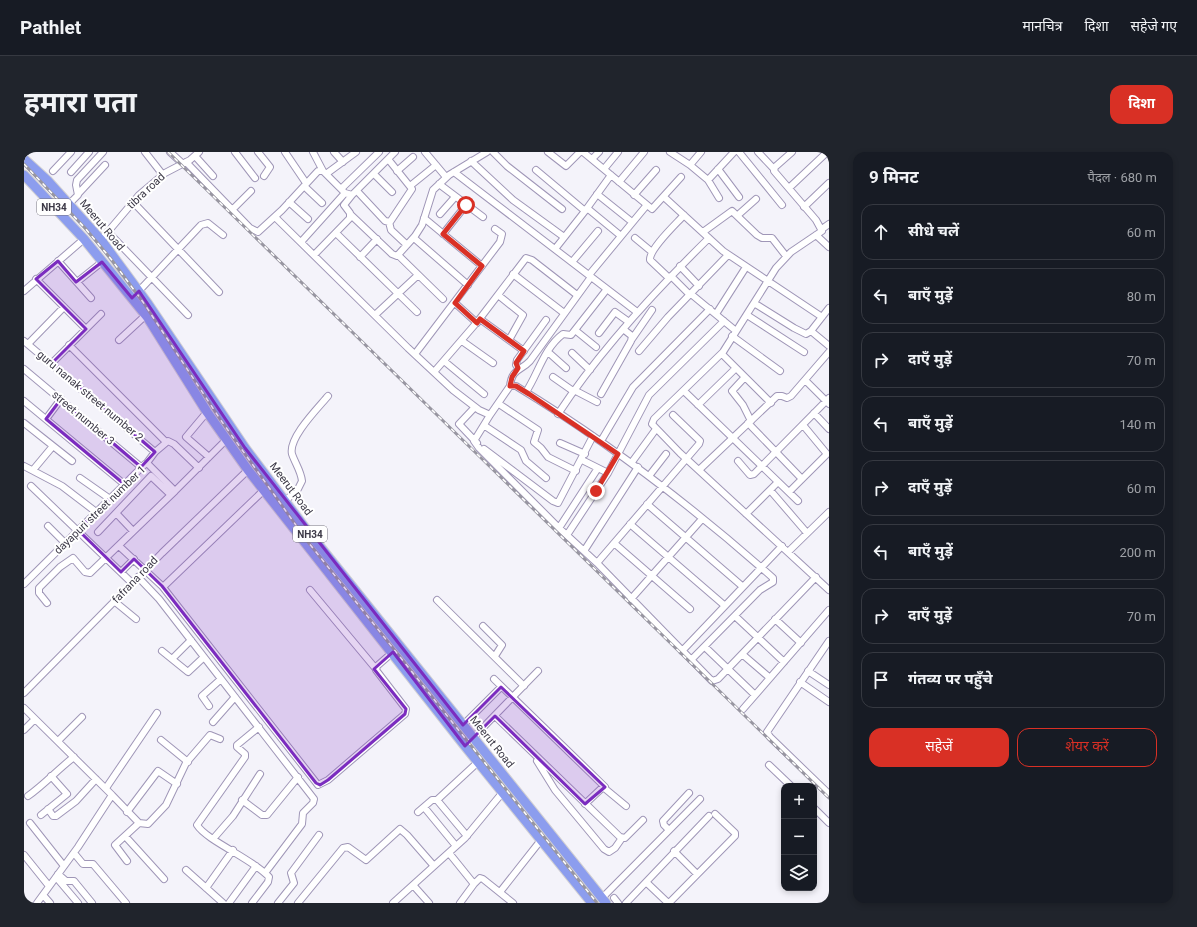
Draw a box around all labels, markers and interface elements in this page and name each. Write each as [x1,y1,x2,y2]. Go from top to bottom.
text: Pathlet [20,16,81,39]
text: मानचित्र [1022,18,1062,34]
text: दिशा [1084,18,1109,34]
text: सहेजे गए [1131,18,1177,34]
button: दिशा [1110,85,1173,124]
text: हमारा पता [24,86,137,119]
text: 9 मिनट [869,167,919,187]
street label: tibra road [124,170,168,212]
text: पैदल · 680 m [1088,170,1157,185]
route start [457,196,475,214]
street label: Meerut Road [77,197,127,253]
road number: NH34 [37,199,71,215]
icon: ahead [870,221,892,243]
text: सीधे चलें [908,222,959,240]
text: 60 m [1127,225,1156,240]
icon: left [870,285,892,307]
text: बाएँ मुड़ें [908,286,953,304]
text: 80 m [1127,289,1156,304]
street label: guru nanak street number 2 [34,348,146,444]
icon: right [870,349,892,371]
text: दाएँ मुड़ें [908,350,952,368]
text: 70 m [1127,353,1156,368]
street label: street number 3 [49,388,117,448]
icon: left [870,413,892,435]
text: बाएँ मुड़ें [908,414,953,432]
text: 140 m [1119,417,1156,432]
street label: Meerut Road [267,460,315,518]
street label: dayapuri street number 1 [52,463,148,557]
icon: right [870,477,892,499]
text: दाएँ मुड़ें [908,478,952,496]
text: 60 m [1127,481,1156,496]
route end [587,482,605,500]
road number: NH34 [293,526,327,542]
icon: left [870,541,892,563]
text: बाएँ मुड़ें [908,542,953,560]
text: 200 m [1119,545,1156,560]
street label: fafrana road [109,554,161,606]
icon: right [870,605,892,627]
text: दाएँ मुड़ें [908,606,952,624]
text: 70 m [1127,609,1156,624]
icon: arrive [870,669,892,691]
text: गंतव्य पर पहुँचे [908,670,993,688]
street label: Meerut Road [467,714,517,770]
button: सहेजें [869,728,1009,767]
button: शेयर करें [1017,728,1157,767]
map controls [781,783,817,891]
button: + [781,783,817,819]
button: − [781,819,817,855]
button: layers [781,855,817,891]

